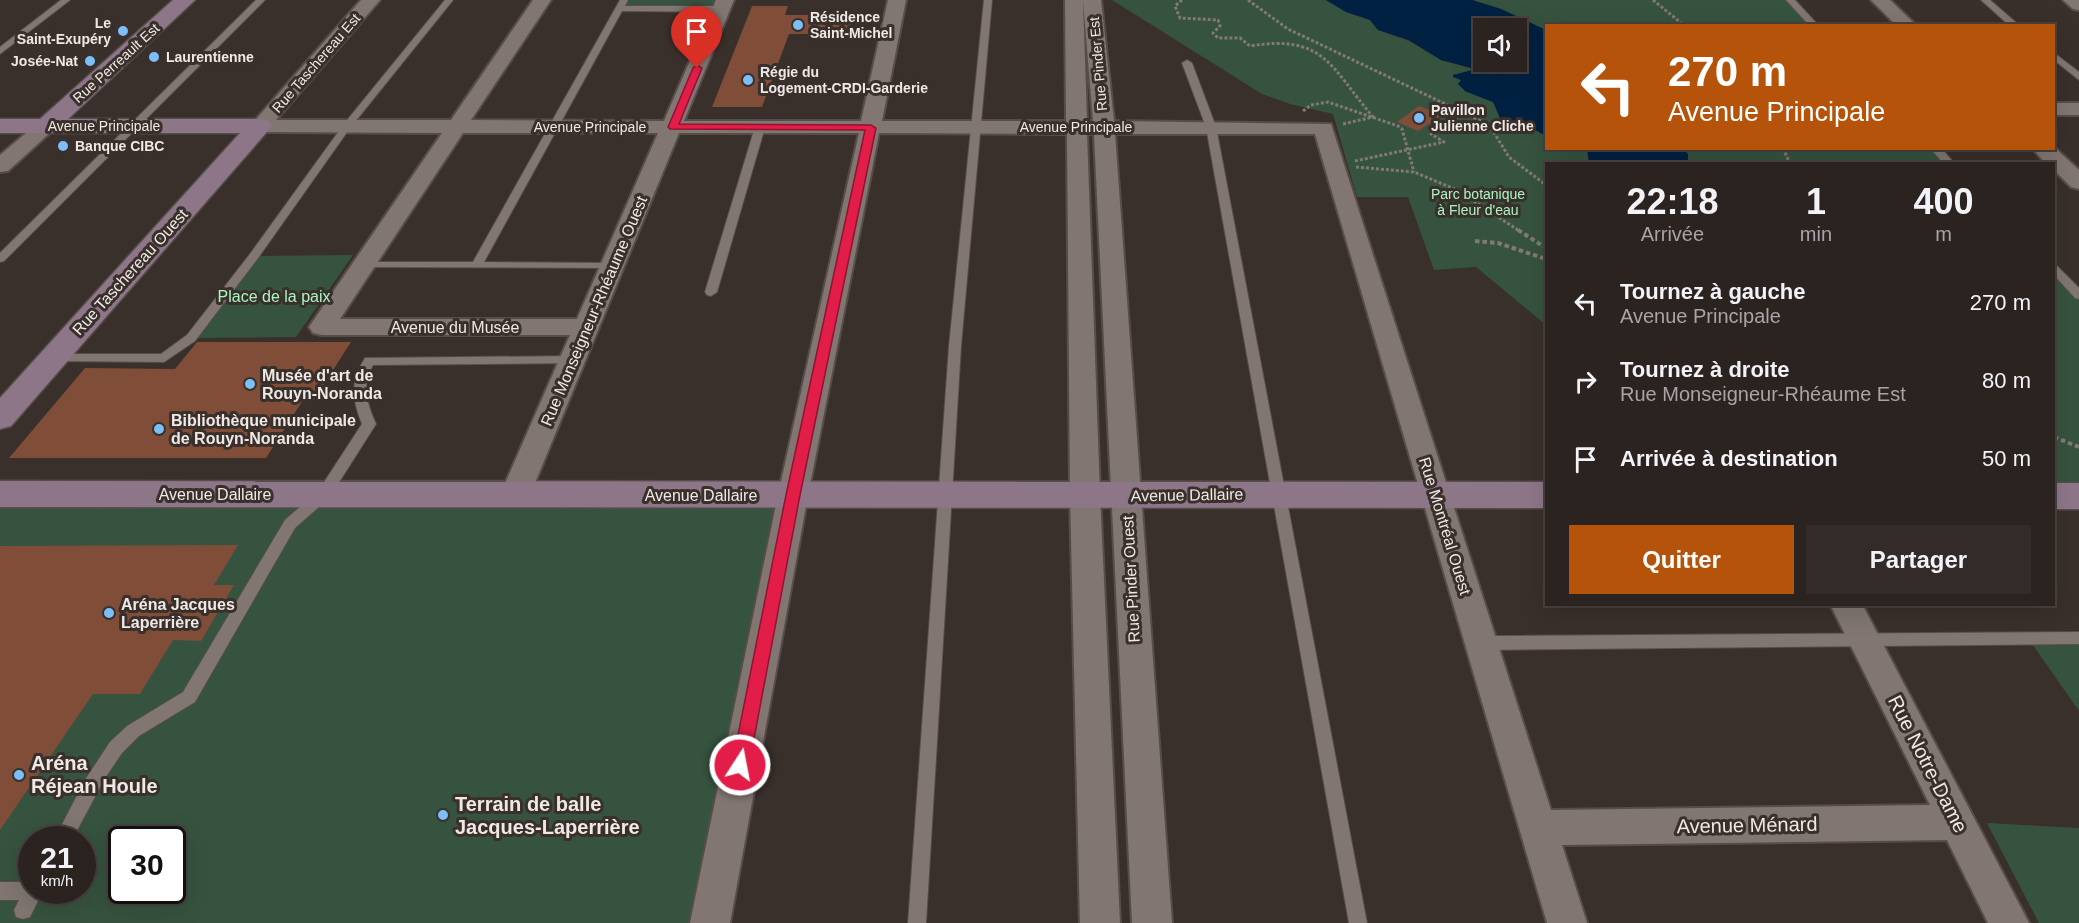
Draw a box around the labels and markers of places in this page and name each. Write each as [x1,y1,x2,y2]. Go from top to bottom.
pin [671,6,722,68]
place label: Résidence Saint-Michel [810,9,892,41]
place label: Le Saint-Exupéry [17,15,111,47]
marker: Résidence Saint-Michel [791,18,805,32]
marker: Le Saint-Exupéry [116,24,130,38]
place label: Laurentienne [166,49,254,65]
marker: Laurentienne [147,50,161,64]
place label: Josée-Nat [11,53,78,69]
marker: Josée-Nat [83,54,97,68]
place label: Régie du Logement-CRDI-Garderie [760,64,928,96]
marker: Régie du Logement-CRDI-Garderie [741,73,755,87]
place label: Pavillon Julienne Cliche [1431,102,1534,134]
marker: Pavillon Julienne Cliche [1412,111,1426,125]
place label: Banque CIBC [75,138,164,154]
marker: Banque CIBC [56,139,70,153]
place label: Musée d'art de Rouyn-Noranda [262,367,382,402]
marker: Musée d'art de Rouyn-Noranda [243,377,257,391]
place label: Bibliothèque municipale de Rouyn-Noranda [171,412,356,447]
marker: Bibliothèque municipale de Rouyn-Noranda [152,422,166,436]
place label: Aréna Jacques Laperrière [121,596,235,631]
marker: Aréna Jacques Laperrière [102,606,116,620]
place label: Aréna Réjean Houle [31,752,158,797]
marker: Aréna Réjean Houle [12,768,26,782]
place label: Terrain de balle Jacques-Laperrière [455,793,640,838]
marker: Terrain de balle Jacques-Laperrière [436,808,450,822]

